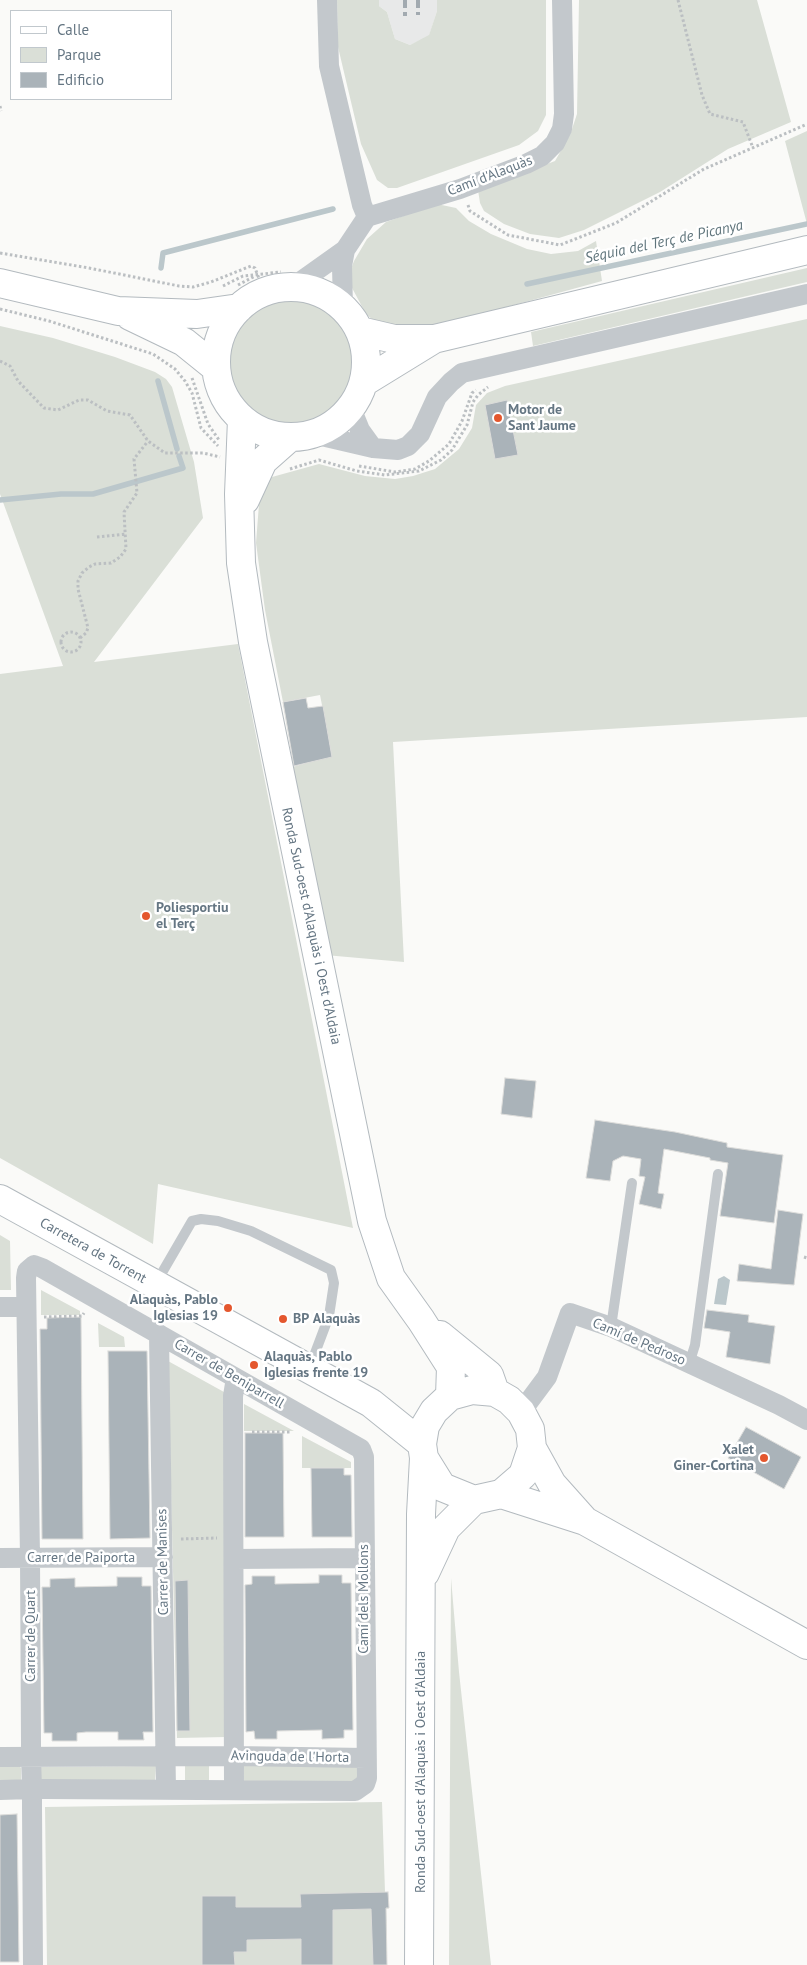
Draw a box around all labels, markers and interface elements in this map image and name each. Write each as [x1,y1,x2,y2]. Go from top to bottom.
legend [10,10,172,100]
text: Calle [57,20,89,39]
text: Parque [57,45,101,64]
text: Edificio [57,70,104,89]
street label: Camí d'Alaquàs [445,152,535,200]
water label: Séquia del Terç de Picanya [583,216,745,268]
place label: Motor de Sant Jaume [508,402,576,434]
marker: Motor de Sant Jaume [492,412,504,424]
street label: Ronda Sud-oest d'Alaquàs i Oest d'Aldaia [278,806,344,1046]
place label: Poliesportiu el Terç [156,900,229,932]
marker: Poliesportiu el Terç [140,910,152,922]
street label: Carretera de Torrent [37,1215,149,1287]
place label: Alaquàs, Pablo Iglesias 19 [130,1292,218,1324]
marker: Alaquàs, Pablo Iglesias 19 [222,1302,234,1314]
place label: BP Alaquàs [293,1311,360,1327]
marker: BP Alaquàs [277,1313,289,1325]
street label: Camí de Pedroso [590,1315,688,1369]
street label: Carrer de Beniparrell [171,1336,287,1412]
place label: Alaquàs, Pablo Iglesias frente 19 [264,1349,368,1381]
marker: Alaquàs, Pablo Iglesias frente 19 [248,1359,260,1371]
place label: Xalet Giner-Cortina [674,1442,754,1474]
marker: Xalet Giner-Cortina [758,1452,770,1464]
street label: Carrer de Manises [154,1509,172,1615]
street label: Camí dels Mollons [356,1544,372,1654]
street label: Carrer de Paiporta [27,1550,135,1566]
street label: Carrer de Quart [23,1590,39,1682]
street label: Ronda Sud-oest d'Alaquàs i Oest d'Aldaia [413,1651,429,1893]
street label: Avinguda de l'Horta [231,1748,349,1766]

